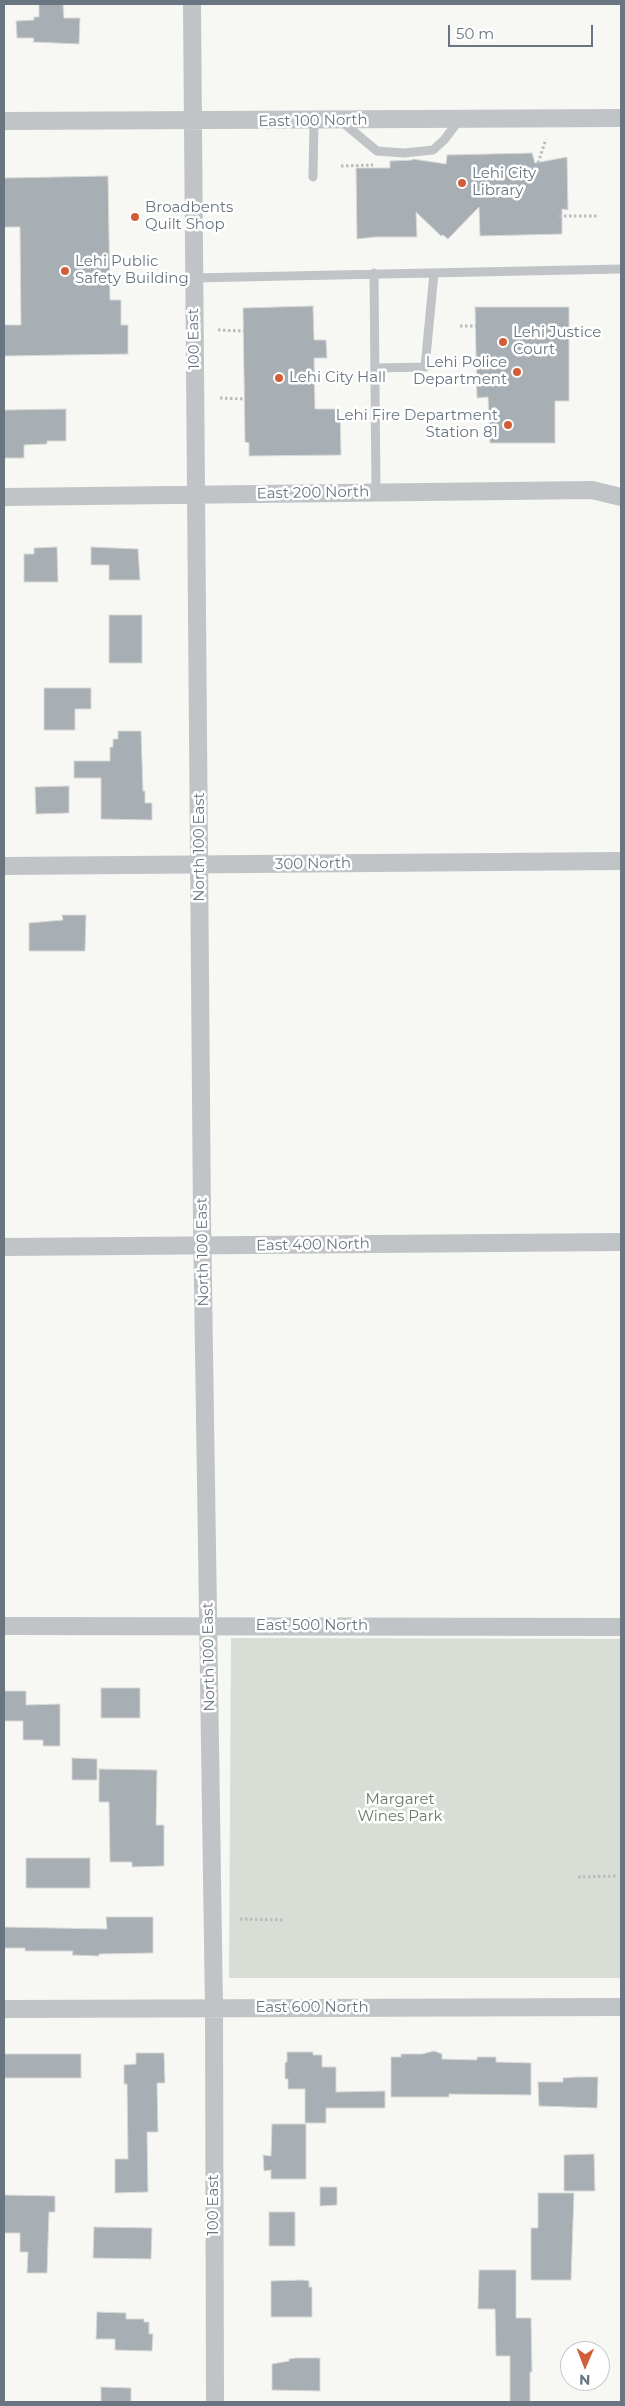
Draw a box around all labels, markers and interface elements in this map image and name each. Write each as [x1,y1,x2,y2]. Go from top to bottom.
scale bar [450,15,595,47]
text: 50 m [456,24,494,43]
street label: East 100 North [258,111,368,131]
place label: Lehi City Library [472,165,536,200]
marker: Lehi City Library [456,177,468,189]
place label: Broadbents Quilt Shop [145,199,233,234]
marker: Broadbents Quilt Shop [129,211,141,223]
place label: Lehi Public Safety Building [75,253,189,288]
marker: Lehi Public Safety Building [59,265,71,277]
street label: 100 East [184,308,204,370]
place label: Lehi Justice Court [513,324,601,359]
marker: Lehi Justice Court [497,336,509,348]
place label: Lehi Police Department [413,354,507,389]
marker: Lehi Police Department [511,366,523,378]
place label: Lehi City Hall [289,369,386,387]
marker: Lehi City Hall [273,372,285,384]
place label: Lehi Fire Department Station 81 [336,407,498,442]
marker: Lehi Fire Department Station 81 [502,419,514,431]
street label: East 200 North [257,483,369,503]
street label: North 100 East [191,792,209,902]
street label: 300 North [275,854,351,874]
street label: North 100 East [193,1197,213,1307]
street label: East 400 North [256,1235,370,1255]
street label: North 100 East [199,1602,219,1712]
street label: East 500 North [256,1617,368,1635]
park label: Margaret Wines Park [357,1791,443,1826]
street label: East 600 North [255,1999,369,2017]
street label: 100 East [205,2174,223,2236]
north arrow [560,2341,610,2391]
text: N [579,2371,591,2389]

